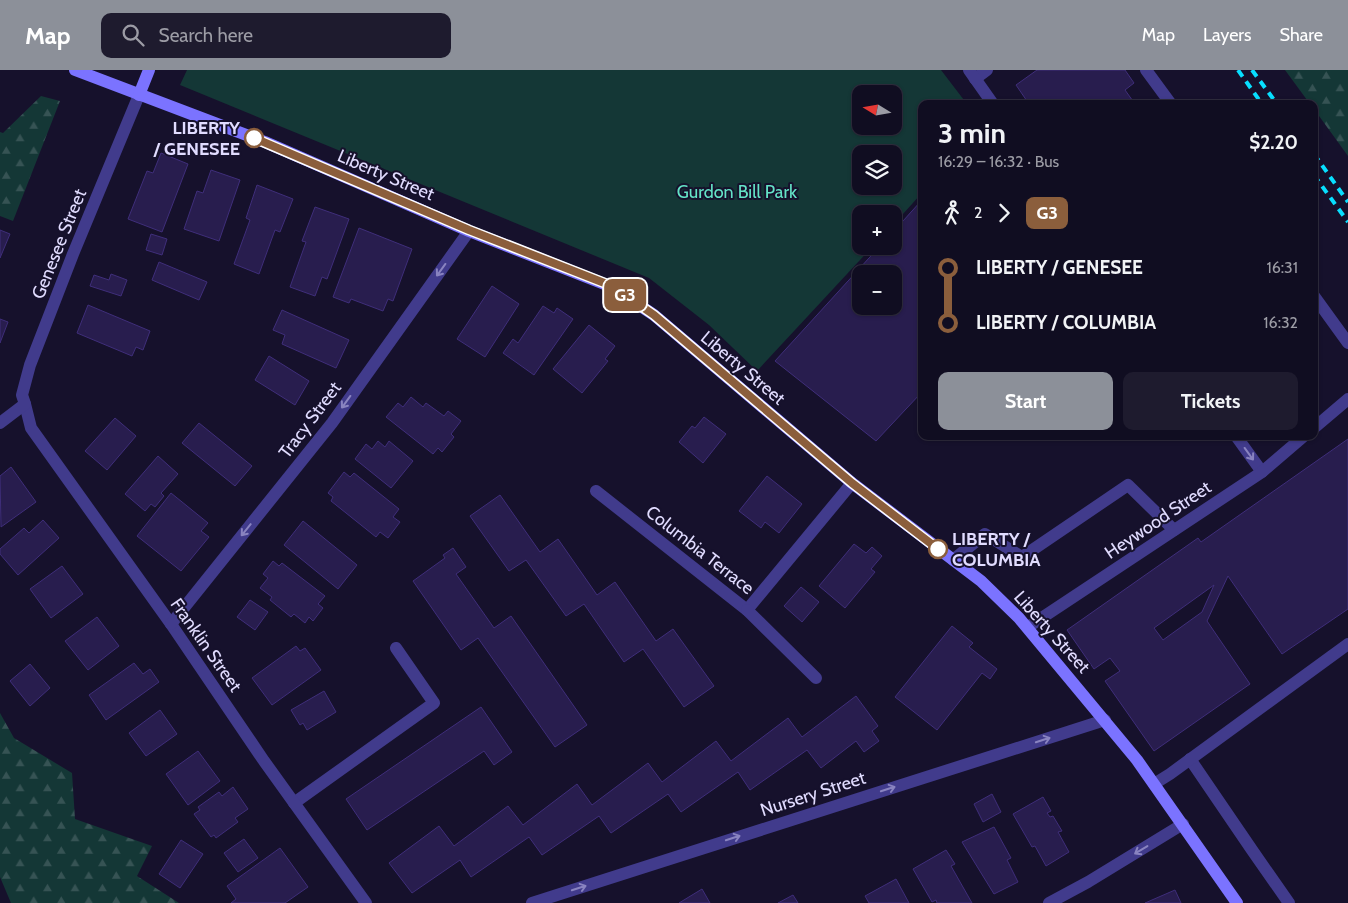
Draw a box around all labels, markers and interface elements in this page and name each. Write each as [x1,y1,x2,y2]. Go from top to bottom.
search box [101,13,451,58]
text: Map [25,21,71,50]
icon: search [119,21,147,49]
text: Search here [159,24,253,47]
text: Map [1142,24,1175,46]
text: Layers [1203,24,1252,46]
text: Share [1280,24,1323,46]
north arrow [852,85,902,135]
map controls [852,85,902,315]
text: 3 min [938,116,1006,150]
place label: LIBERTY / GENESEE [152,117,241,160]
marker: LIBERTY / GENESEE [244,128,264,148]
text: $2.20 [1249,131,1298,154]
street label: Liberty Street [334,145,438,205]
button: layers [852,145,902,195]
text: 16:29 – 16:32 · Bus [938,152,1059,171]
park label: Gurdon Bill Park [677,181,798,203]
street label: Genesee Street [27,186,91,302]
icon: walk [938,199,966,227]
icon: forward [990,199,1018,227]
text: G3 [1036,202,1058,224]
text: 2 [974,203,982,222]
button: + [852,205,902,255]
text: LIBERTY / GENESEE [976,256,1143,279]
text: 16:31 [1266,258,1298,277]
one-way arrow [436,263,446,277]
button: − [852,265,902,315]
line badge: G3 [602,279,648,311]
text: G3 [614,284,636,306]
text: LIBERTY / COLUMBIA [976,311,1156,334]
text: 16:32 [1263,313,1298,332]
street label: Liberty Street [696,326,790,410]
button: Start [938,372,1113,430]
button: Tickets [1123,372,1298,430]
street label: Tracy Street [274,378,346,462]
one-way arrow [341,395,351,409]
one-way arrow [1244,447,1254,461]
street label: Heywood Street [1101,476,1215,564]
street label: Columbia Terrace [642,501,758,599]
one-way arrow [240,523,251,536]
place label: LIBERTY / COLUMBIA [952,528,1041,571]
marker: LIBERTY / COLUMBIA [928,539,948,559]
street label: Liberty Street [1009,586,1095,678]
street label: Franklin Street [166,594,246,696]
one-way arrow [1035,734,1051,744]
street label: Nursery Street [758,767,868,821]
one-way arrow [880,783,896,793]
one-way arrow [725,833,741,842]
one-way arrow [1134,845,1148,855]
one-way arrow [570,883,586,892]

